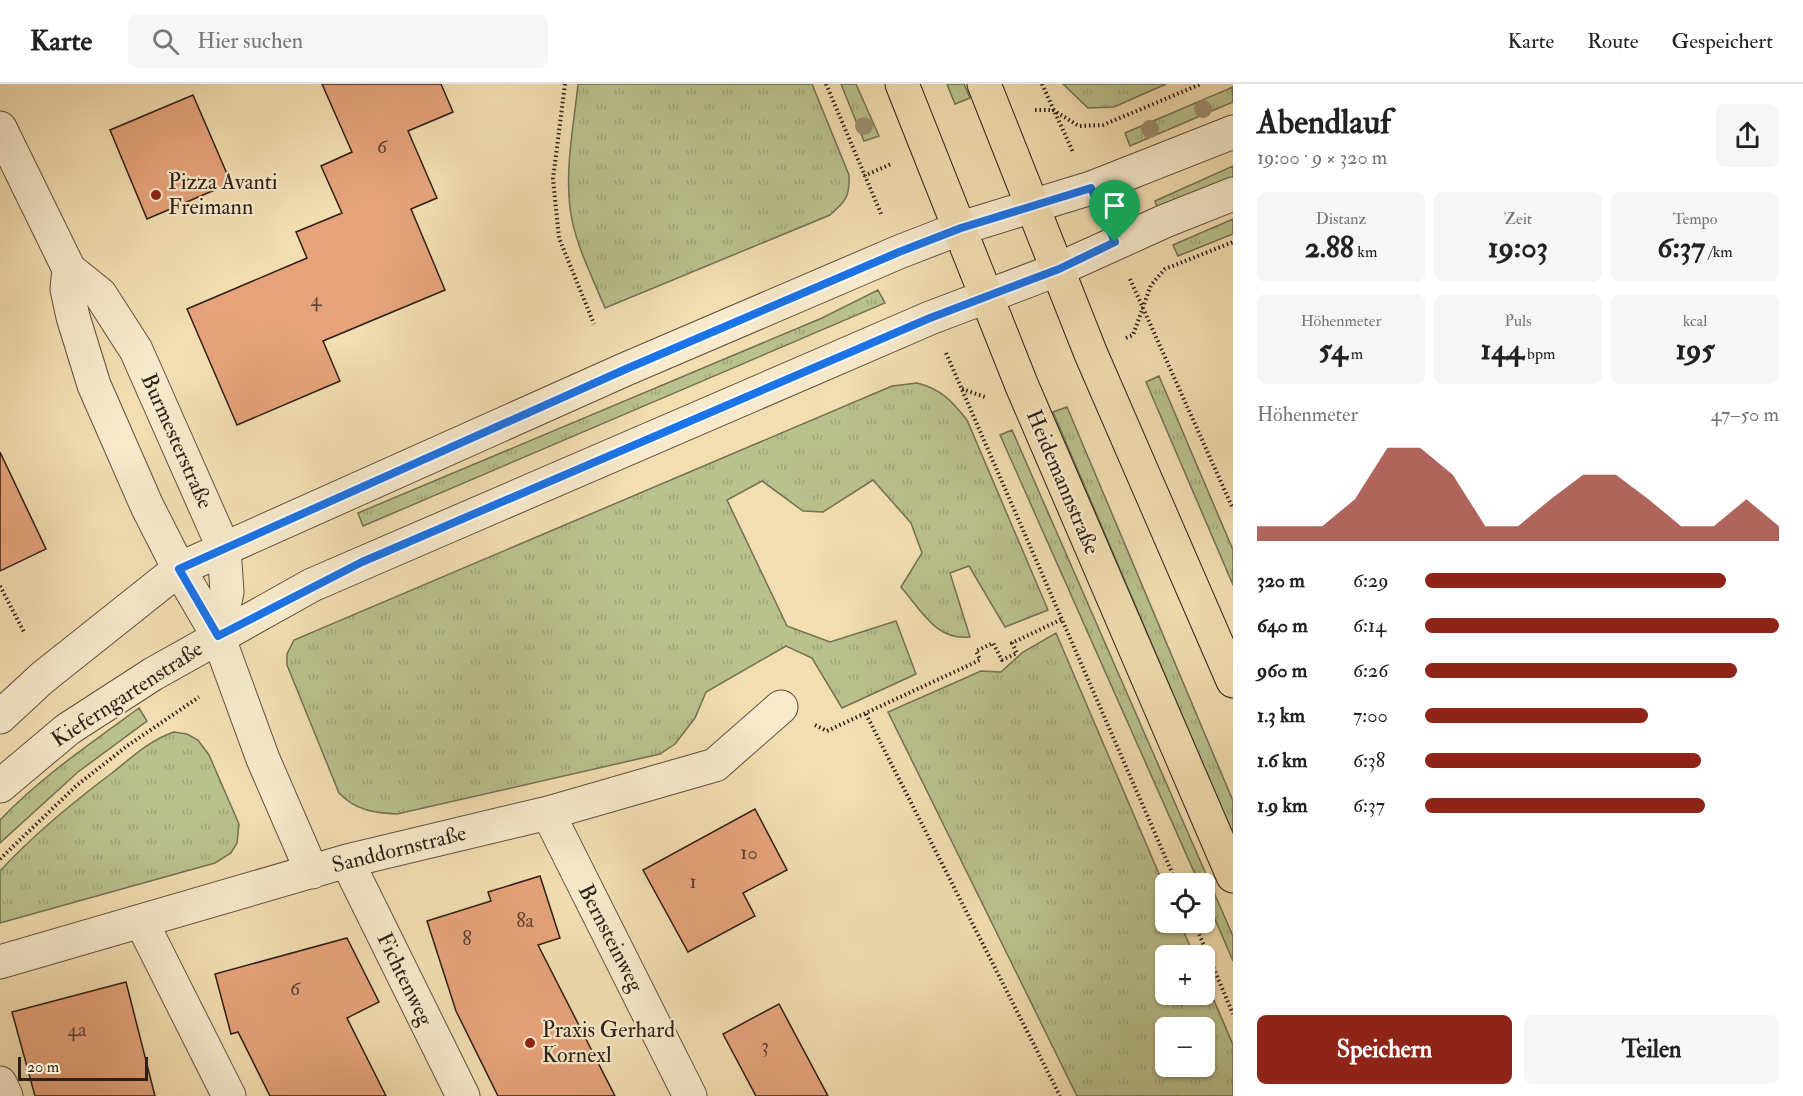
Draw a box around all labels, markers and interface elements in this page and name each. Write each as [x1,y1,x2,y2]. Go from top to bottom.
search box [128,14,548,68]
text: Karte [30,24,92,59]
icon: search [149,25,182,58]
text: Hier suchen [197,27,303,55]
text: Karte [1508,28,1554,55]
text: Route [1587,28,1639,55]
text: Gespeichert [1672,28,1773,55]
text: Abendlauf [1257,102,1391,143]
button: share [1716,104,1779,167]
house number: 6 [377,134,388,159]
text: 19:00 · 9 × 320 m [1257,145,1387,170]
place label: Pizza Avanti Freimann [168,168,278,221]
pin [1089,180,1140,242]
marker: Pizza Avanti Freimann [149,188,163,202]
icon: arrive [1098,189,1131,222]
text: Distanz [1316,209,1366,229]
text: Zeit [1504,209,1532,229]
text: Tempo [1673,209,1717,229]
text: 2.88 [1305,229,1354,266]
text: 19:03 [1488,229,1548,266]
text: 6:37 [1657,229,1705,266]
text: km [1354,242,1377,262]
text: /km [1705,242,1733,262]
house number: 4 [311,287,323,312]
text: Höhenmeter [1301,311,1381,331]
text: Puls [1504,311,1532,331]
text: kcal [1683,311,1707,331]
text: 54 [1319,331,1347,368]
text: 144 [1481,331,1524,368]
text: 195 [1675,331,1715,368]
text: m [1347,344,1363,364]
text: bpm [1524,344,1555,364]
street label: Burmesterstraße [135,369,219,513]
text: Höhenmeter [1257,402,1358,427]
text: 47–50 m [1711,402,1779,427]
street label: Heidemannstraße [1020,405,1106,559]
text: 320 m [1257,568,1305,593]
text: 6:29 [1353,568,1388,593]
text: 640 m [1257,613,1308,638]
text: 6:14 [1353,613,1386,638]
street label: Kieferngartenstraße [46,635,208,753]
text: 960 m [1257,658,1307,683]
text: 6:26 [1353,658,1388,683]
text: 1.3 km [1257,703,1305,728]
text: 7:00 [1353,703,1388,728]
text: 1.6 km [1257,748,1307,773]
text: 6:38 [1353,748,1385,773]
text: 1.9 km [1257,793,1308,818]
text: 6:37 [1353,793,1385,818]
street label: Sanddornstraße [329,819,469,879]
house number: 10 [740,840,758,865]
house number: 1 [689,869,697,894]
map controls [1155,873,1215,1077]
button: locate [1155,873,1215,933]
street label: Bernsteinweg [572,879,651,998]
house number: 8a [516,908,535,933]
house number: 8 [462,926,472,951]
street label: Fichtenweg [370,928,440,1031]
button: + [1155,945,1215,1005]
house number: 6 [290,976,301,1001]
button: Speichern [1257,1015,1512,1084]
button: Teilen [1524,1015,1779,1084]
place label: Praxis Gerhard Kornexl [542,1016,675,1069]
house number: 4a [67,1017,87,1042]
button: − [1155,1017,1215,1077]
house number: 3 [761,1033,769,1058]
marker: Praxis Gerhard Kornexl [523,1036,537,1050]
scale bar [18,1054,148,1082]
text: 20 m [27,1057,59,1077]

